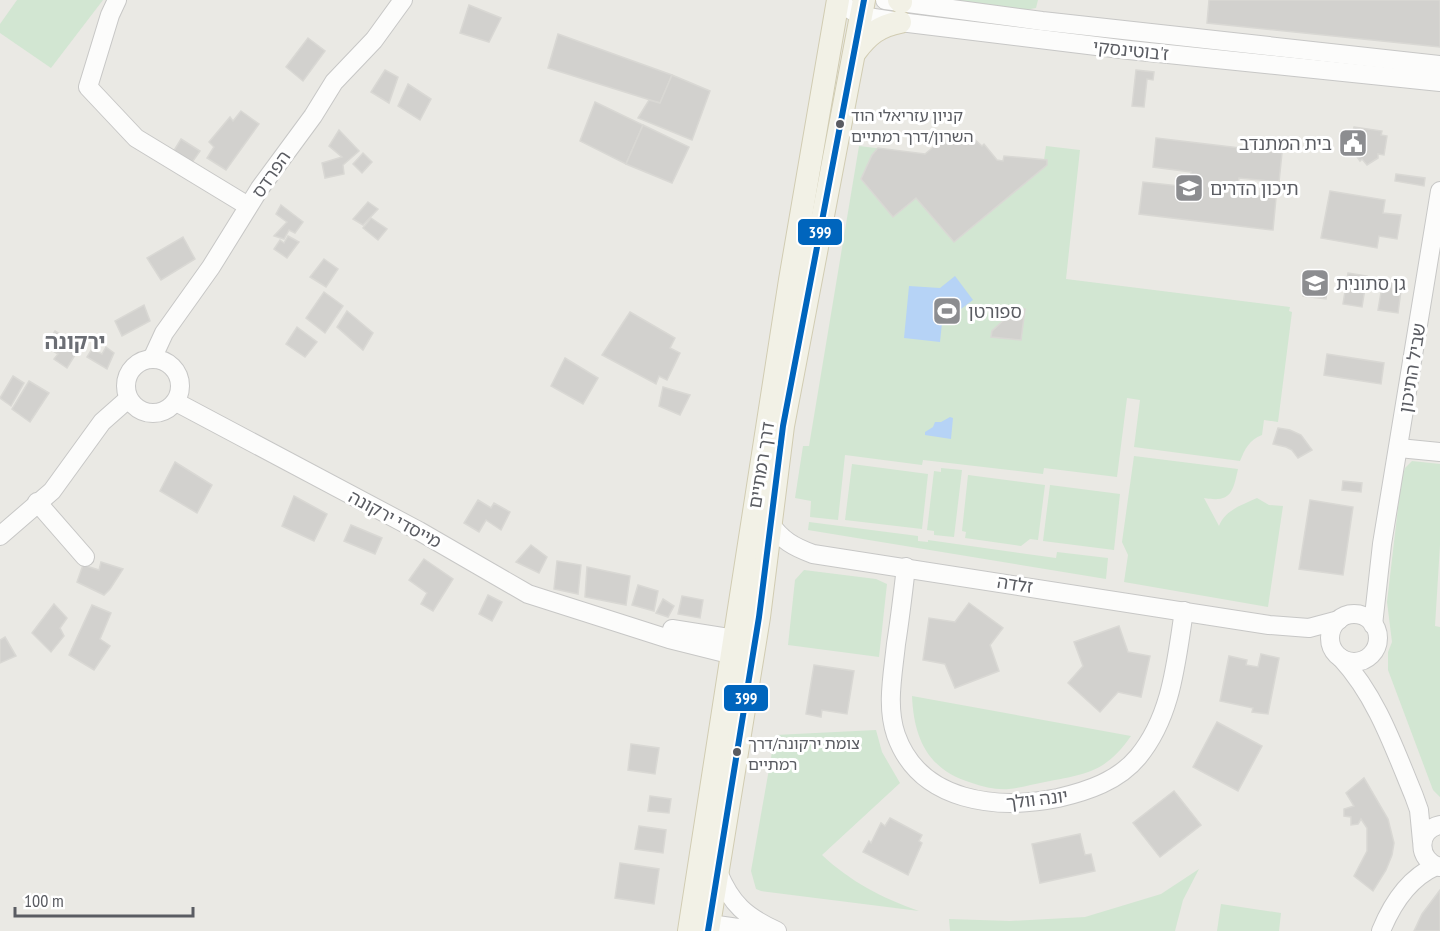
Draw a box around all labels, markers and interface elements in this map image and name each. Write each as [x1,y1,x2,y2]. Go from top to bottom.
street label: ז'בוטינסקי [1092,35,1170,65]
place label: קניון עזריאלי הוד השרון/דרך רמתיים [851,105,974,146]
marker: קניון עזריאלי הוד השרון/דרך רמתיים [834,118,846,130]
public building icon: בית המתנדב [1337,127,1369,159]
place label: בית המתנדב [1239,132,1332,155]
street label: הפרדס [247,146,295,202]
school or university icon: תיכון הדרים [1173,172,1205,204]
place label: תיכון הדרים [1210,177,1299,200]
line badge: 399 [797,218,843,246]
text: 399 [809,222,831,242]
school or university icon: גן סתונית [1299,267,1331,299]
place label: גן סתונית [1336,272,1406,295]
sports icon: ספורטן [931,295,963,327]
place label: ספורטן [968,300,1022,323]
street label: שביל התיכון [1394,321,1430,415]
district label: ירקונה [44,328,106,355]
street label: דרך רמתיים [743,420,779,510]
street label: מייסדי ירקונה [345,485,446,553]
street label: זלדה [995,570,1035,598]
line badge: 399 [723,684,769,712]
text: 399 [735,688,757,708]
place label: צומת ירקונה/דרך רמתיים [748,733,860,774]
marker: צומת ירקונה/דרך רמתיים [731,746,743,758]
street label: יונה וולך [1005,784,1069,814]
scale bar [15,880,194,918]
text: 100 m [24,889,64,912]

